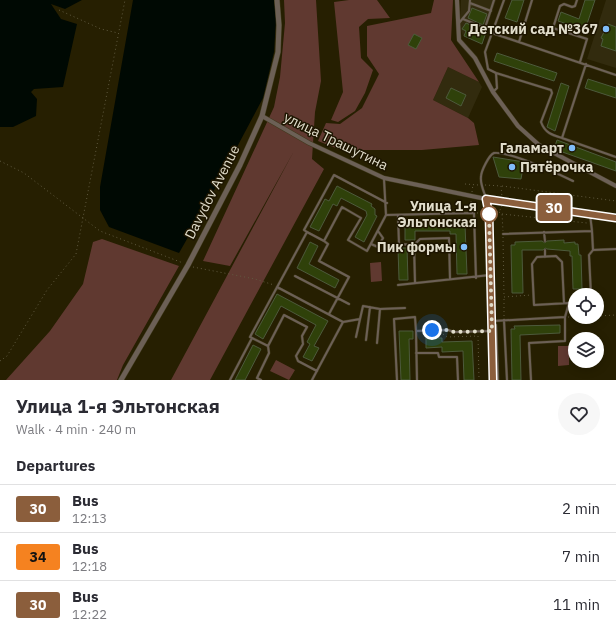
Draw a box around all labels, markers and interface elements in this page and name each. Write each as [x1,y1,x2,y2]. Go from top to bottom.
place label: Детский сад №367 [468,20,598,38]
marker: Детский сад №367 [601,24,611,34]
street label: улица Трашутина [281,108,392,174]
place label: Галамарт [500,139,564,157]
street label: Davydov Avenue [181,142,244,242]
marker: Галамарт [567,143,577,153]
place label: Пятёрочка [520,158,593,176]
marker: Пятёрочка [507,162,517,172]
line badge: 30 [536,195,572,221]
place label: Улица 1-я Эльтонская [397,197,477,231]
text: 30 [546,199,562,217]
marker: Улица 1-я Эльтонская [480,205,498,223]
place label: Пик формы [377,238,456,256]
marker: Пик формы [459,242,469,252]
map controls [568,288,604,368]
button: locate [568,288,604,324]
your location [422,320,442,340]
button: layers [568,332,604,368]
button: heart [558,393,600,435]
text: Улица 1-я Эльтонская [16,394,220,418]
text: Walk · 4 min · 240 m [16,421,136,438]
text: Departures [16,456,95,475]
text: Bus [72,491,99,510]
text: 2 min [562,499,600,518]
text: 30 [30,500,46,518]
text: 12:13 [72,510,107,527]
text: Bus [72,539,99,558]
text: 7 min [562,547,600,566]
text: 34 [30,548,46,566]
text: 12:18 [72,558,107,575]
text: Bus [72,587,99,606]
text: 11 min [553,595,600,614]
text: 30 [30,596,46,614]
text: 12:22 [72,606,107,623]

